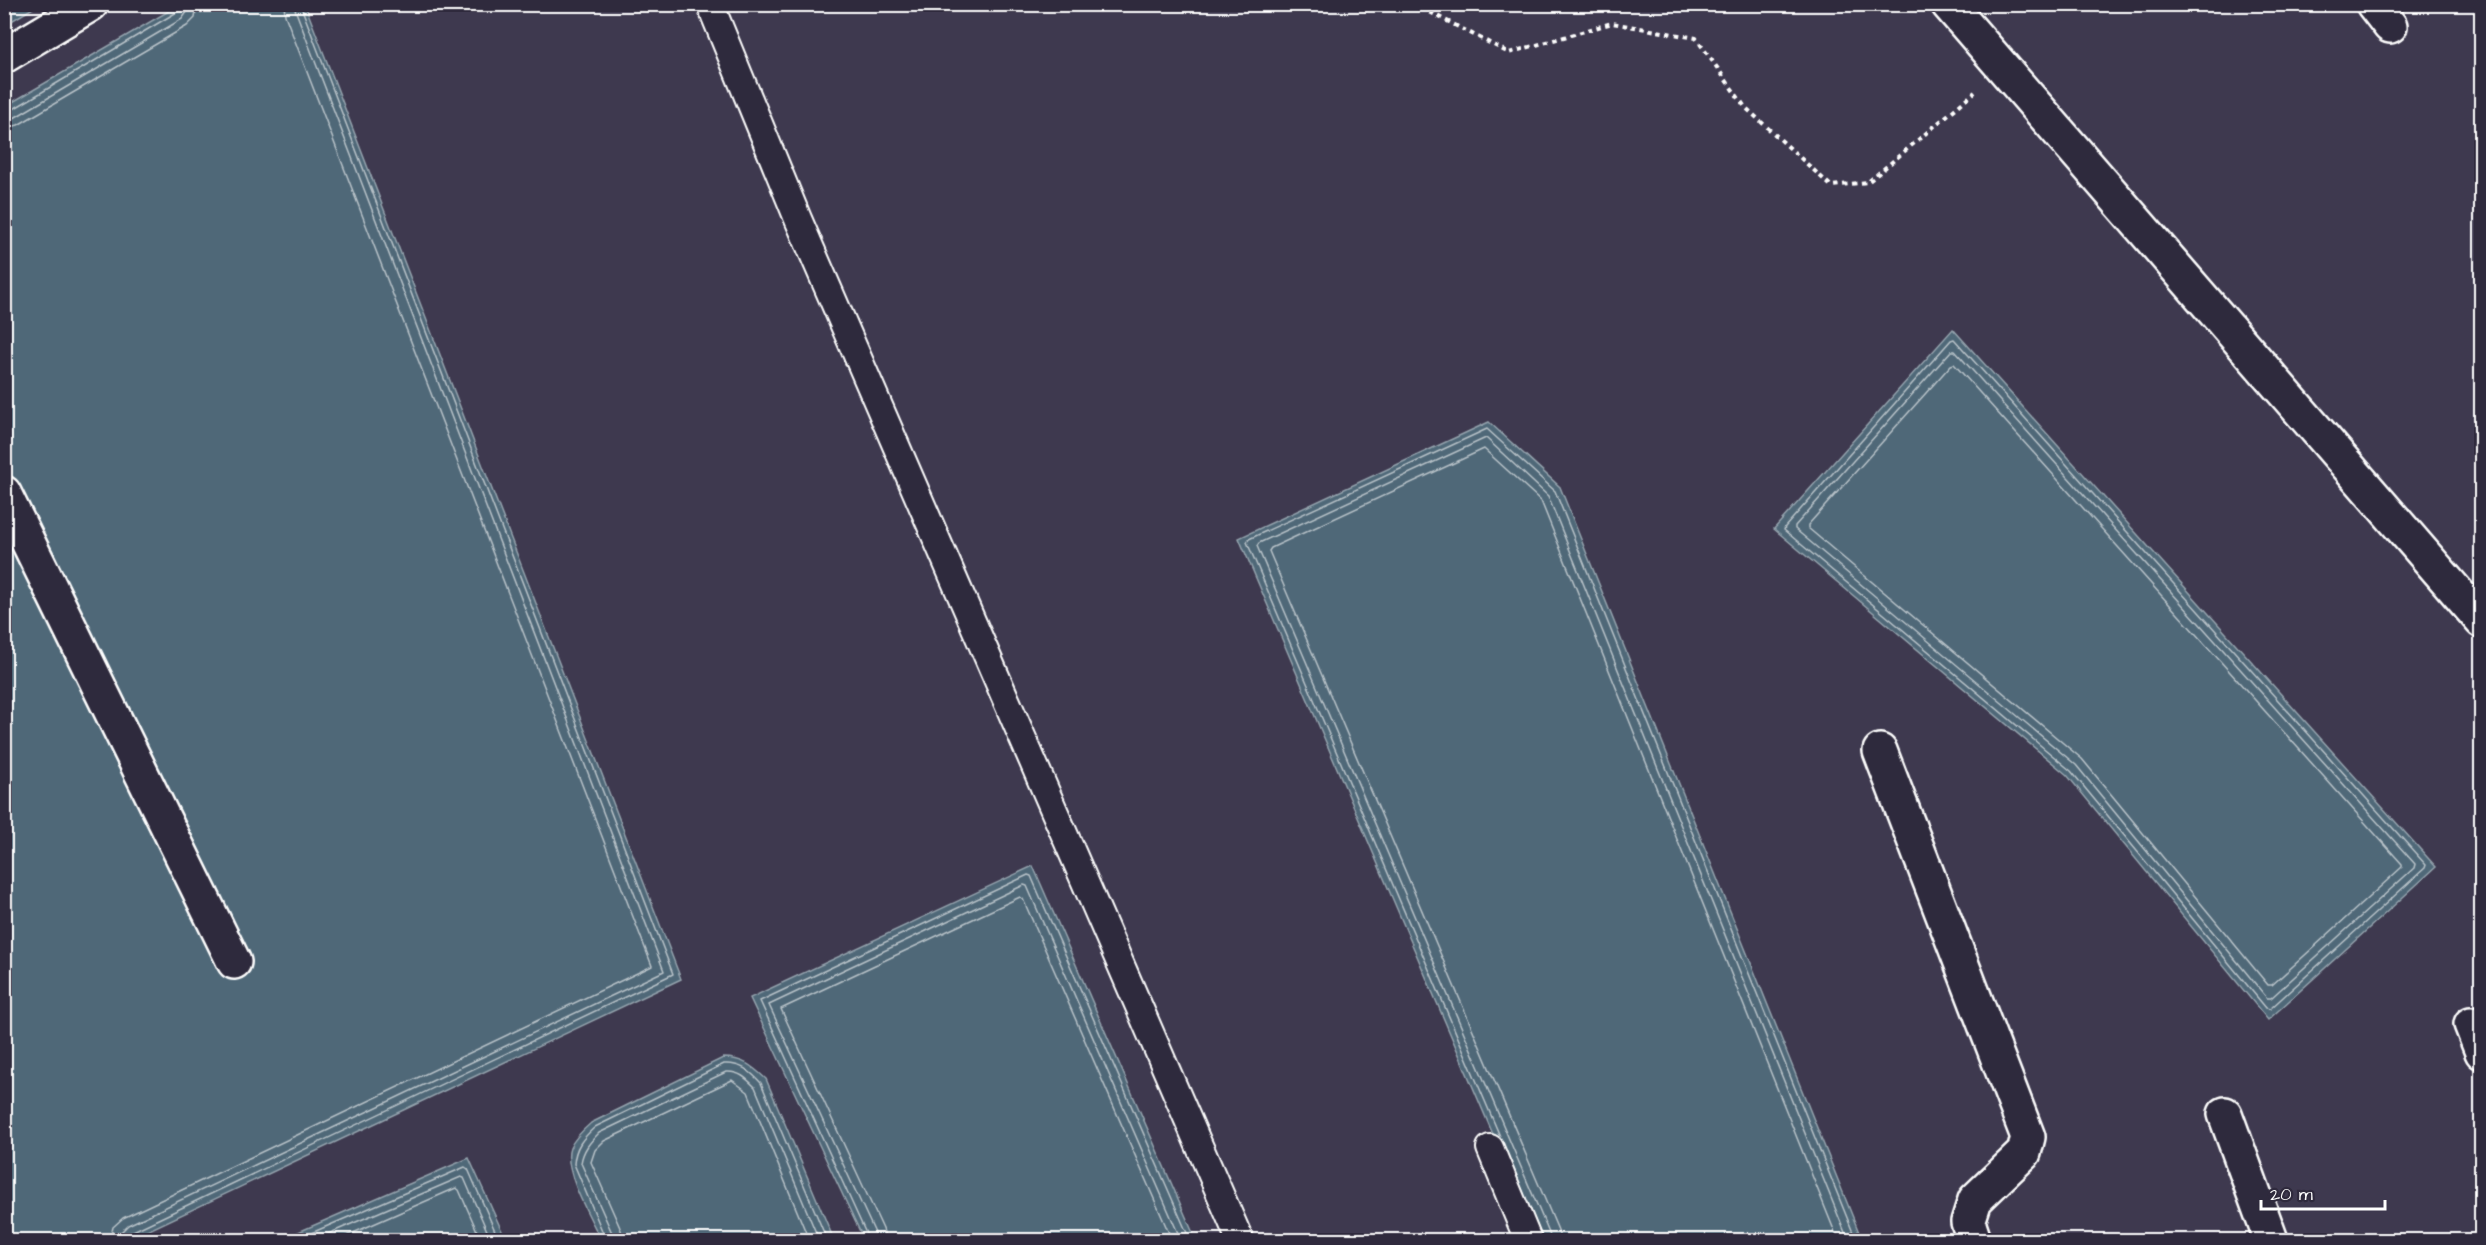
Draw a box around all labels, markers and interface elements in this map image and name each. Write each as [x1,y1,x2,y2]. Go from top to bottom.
scale bar [2261,1173,2386,1211]
text: 20 m [2270,1182,2313,1207]

